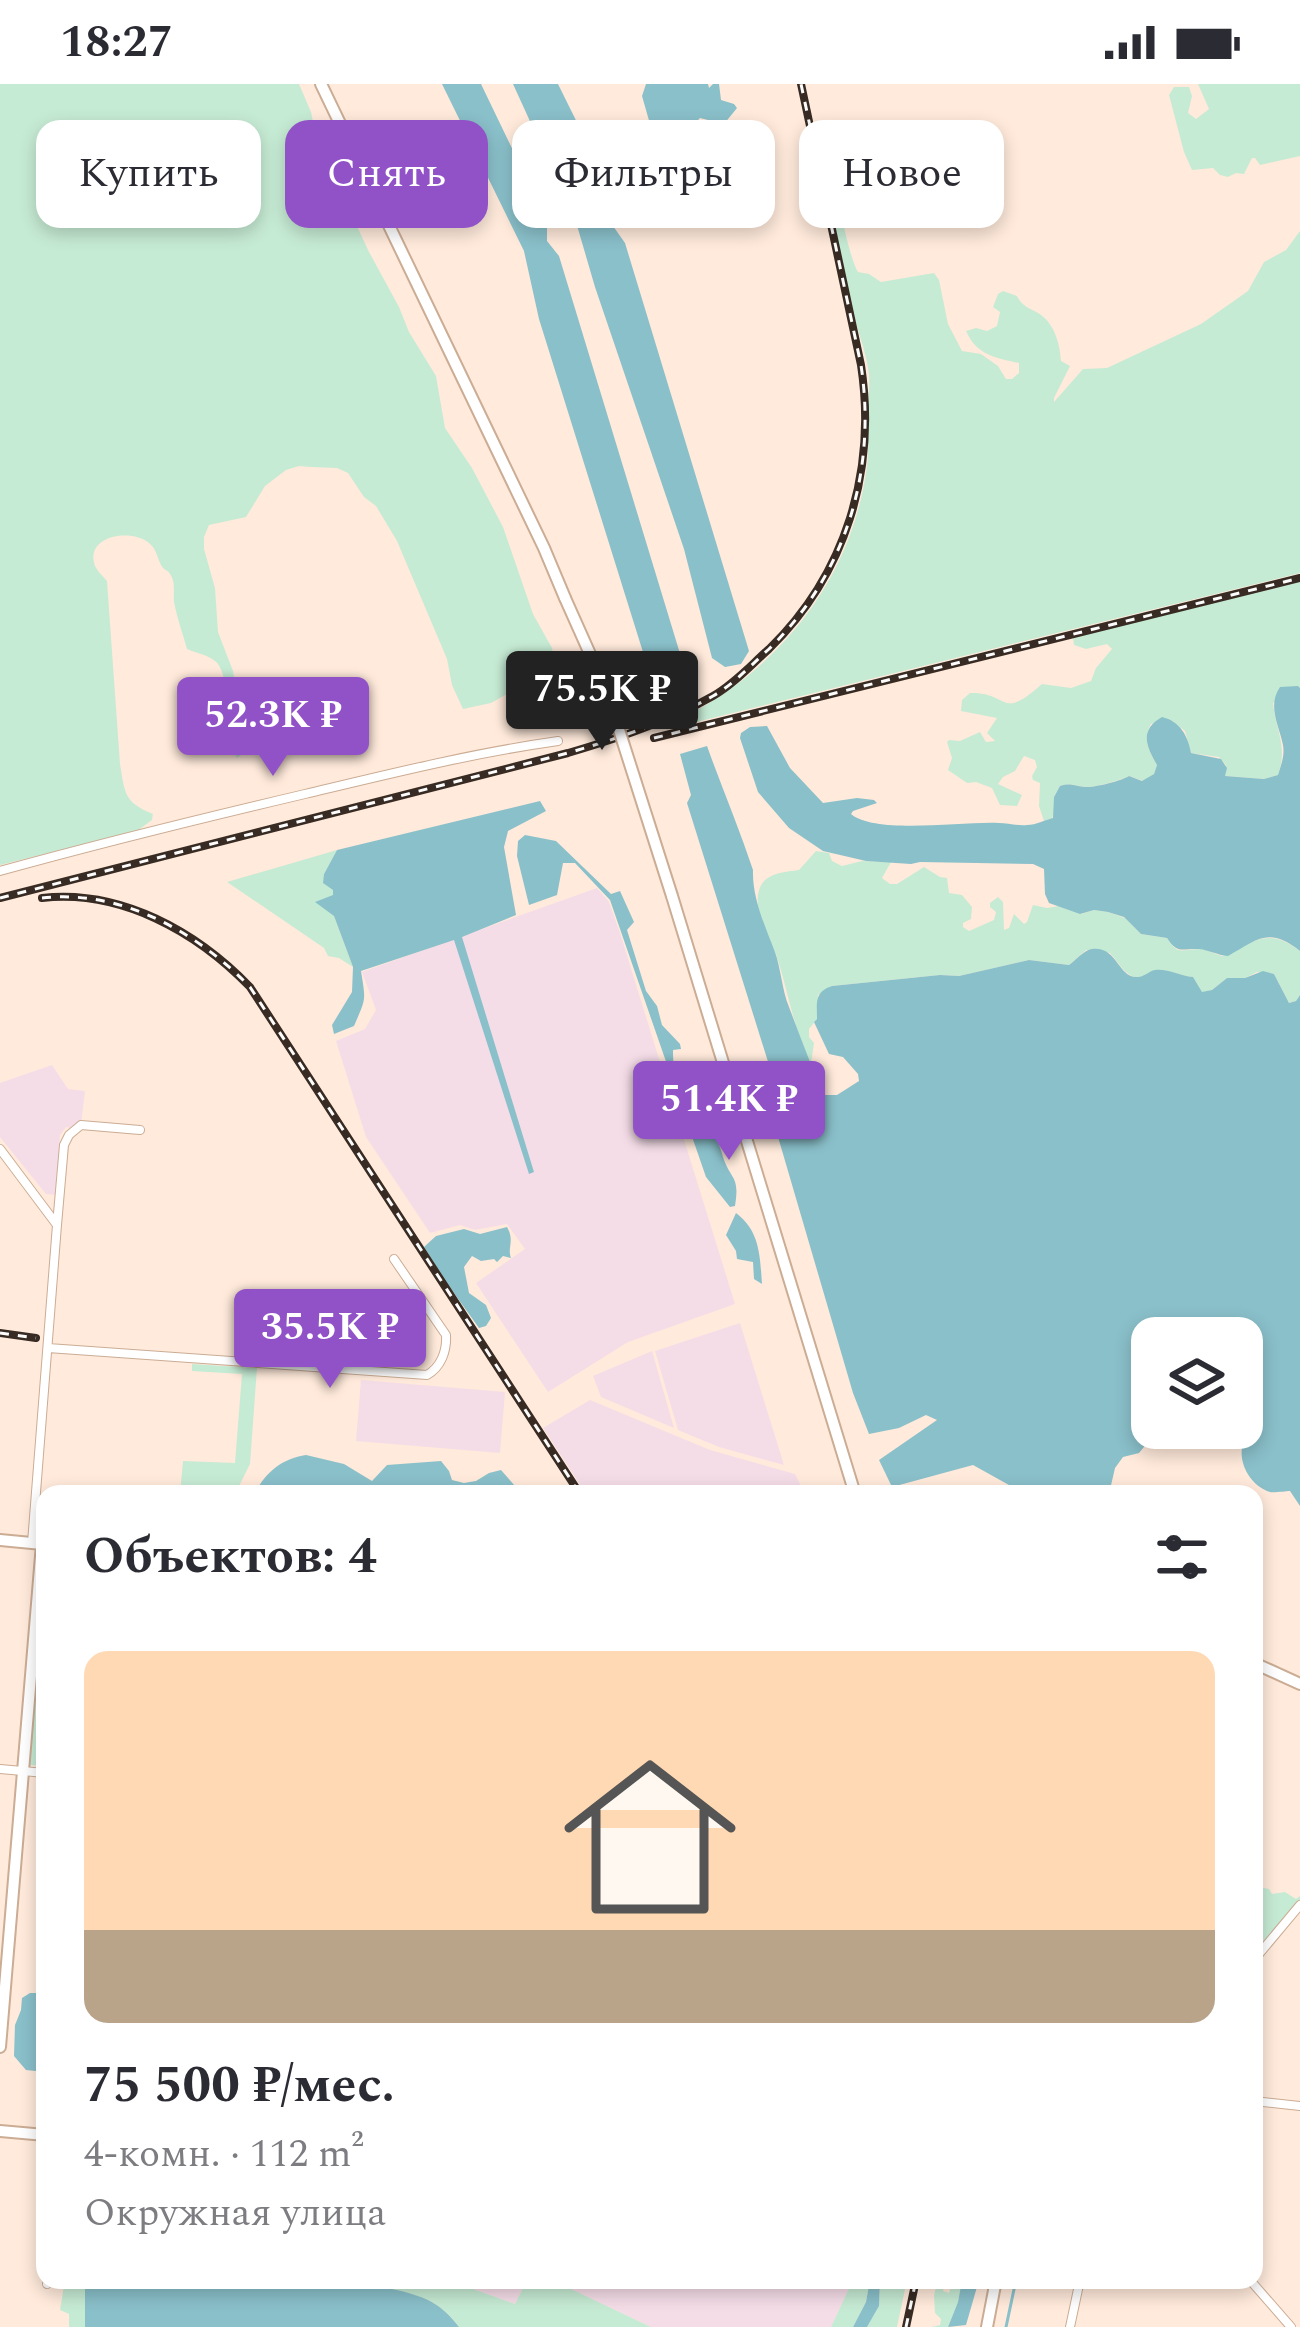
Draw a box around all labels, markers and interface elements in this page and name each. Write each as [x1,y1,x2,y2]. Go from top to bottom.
text: 18:27 [60,8,173,77]
chip: Купить [36,120,261,228]
chip: Снять [285,120,488,228]
chip: Фильтры [512,120,775,228]
chip: Новое [799,120,1004,228]
pin: 75.5K ₽ [491,651,713,753]
text: 75.5K ₽ [533,660,671,719]
pin: 52.3K ₽ [162,677,384,779]
text: 52.3K ₽ [204,686,342,745]
pin: 51.4K ₽ [618,1061,840,1163]
text: 51.4K ₽ [660,1070,798,1129]
pin: 35.5K ₽ [219,1289,441,1391]
text: 35.5K ₽ [261,1298,399,1357]
map controls [1131,1317,1263,1449]
button: layers [1131,1317,1263,1449]
text: Объектов: 4 [84,1518,377,1596]
icon: filters [1149,1524,1215,1590]
icon: home [542,1729,758,1945]
text: 75 500 ₽/мес. [84,2047,395,2125]
text: 4-комн. · 112 m² [84,2125,364,2184]
text: Окружная улица [84,2184,386,2243]

